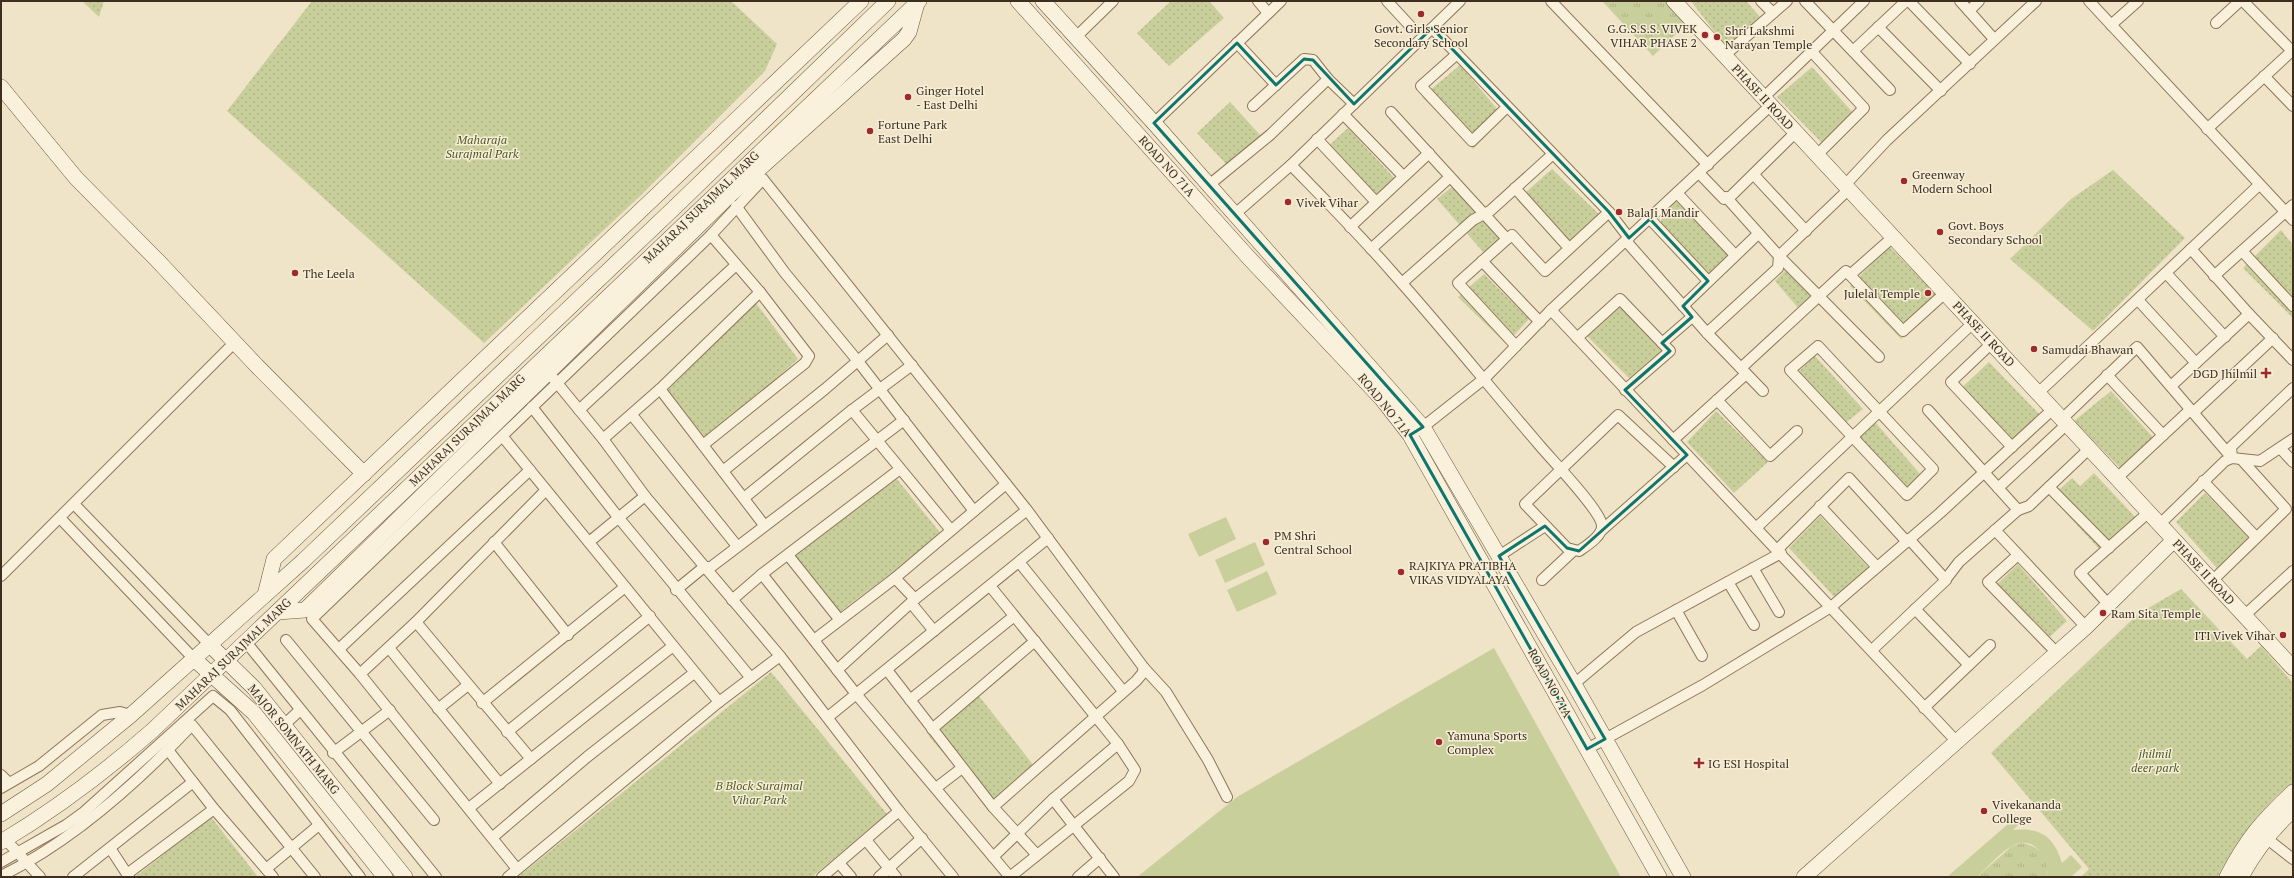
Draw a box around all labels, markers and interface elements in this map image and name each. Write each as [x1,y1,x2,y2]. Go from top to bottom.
marker: Govt. Girls Senior Secondary School [1416,9,1426,19]
place label: Govt. Girls Senior Secondary School [1374,21,1468,50]
place label: G.G.S.S.S. VIVEK VIHAR PHASE 2 [1607,21,1697,50]
place label: Shri Lakshmi Narayan Temple [1725,23,1812,52]
marker: G.G.S.S.S. VIVEK VIHAR PHASE 2 [1700,30,1710,40]
marker: Shri Lakshmi Narayan Temple [1712,32,1722,42]
street label: PHASE II ROAD [1729,61,1797,133]
place label: Ginger Hotel - East Delhi [916,83,985,112]
marker: Ginger Hotel - East Delhi [903,92,913,102]
place label: Fortune Park East Delhi [878,117,948,146]
marker: Fortune Park East Delhi [865,126,875,136]
park label: Maharaja Surajmal Park [445,132,519,161]
street label: ROAD NO 71A [1136,132,1199,200]
street label: MAHARAJ SURAJMAL MARG [640,147,763,266]
place label: Greenway Modern School [1912,167,1993,196]
marker: Greenway Modern School [1899,176,1909,186]
place label: Vivek Vihar [1296,195,1358,210]
marker: Vivek Vihar [1283,197,1293,207]
place label: BalaJi Mandir [1627,205,1700,220]
marker: BalaJi Mandir [1614,207,1624,217]
place label: Govt. Boys Secondary School [1948,218,2042,247]
marker: Govt. Boys Secondary School [1935,227,1945,237]
place label: The Leela [303,266,355,281]
marker: The Leela [290,268,300,278]
place label: Julelal Temple [1844,286,1920,301]
marker: Julelal Temple [1923,288,1933,298]
street label: PHASE II ROAD [1950,298,2018,370]
place label: Samudai Bhawan [2042,342,2133,357]
marker: Samudai Bhawan [2029,344,2039,354]
place label: DGD Jhilmil [2193,366,2257,381]
marker: DGD Jhilmil [2260,367,2272,379]
street label: MAHARAJ SURAJMAL MARG [406,370,529,489]
street label: ROAD NO 71A [1355,370,1415,440]
place label: PM Shri Central School [1274,528,1353,557]
street label: PHASE II ROAD [2170,536,2238,608]
marker: PM Shri Central School [1261,537,1271,547]
place label: RAJKIYA PRATIBHA VIKAS VIDYALAYA [1409,558,1517,587]
marker: RAJKIYA PRATIBHA VIKAS VIDYALAYA [1396,567,1406,577]
street label: MAHARAJ SURAJMAL MARG [172,594,295,713]
place label: Ram Sita Temple [2111,606,2201,621]
marker: Ram Sita Temple [2098,608,2108,618]
place label: ITI Vivek Vihar [2195,628,2275,643]
marker: ITI Vivek Vihar [2278,630,2288,640]
street label: ROAD NO 71A [1525,646,1576,721]
street label: MAJOR SOMNATH MARG [245,681,343,798]
place label: Yamuna Sports Complex [1447,728,1527,757]
marker: Yamuna Sports Complex [1434,737,1444,747]
park label: jhilmil deer park [2131,746,2179,775]
place label: IG ESI Hospital [1708,756,1789,771]
marker: IG ESI Hospital [1693,757,1705,769]
park label: B Block Surajmal Vihar Park [714,778,803,807]
place label: Vivekananda College [1992,797,2061,826]
marker: Vivekananda College [1979,806,1989,816]

